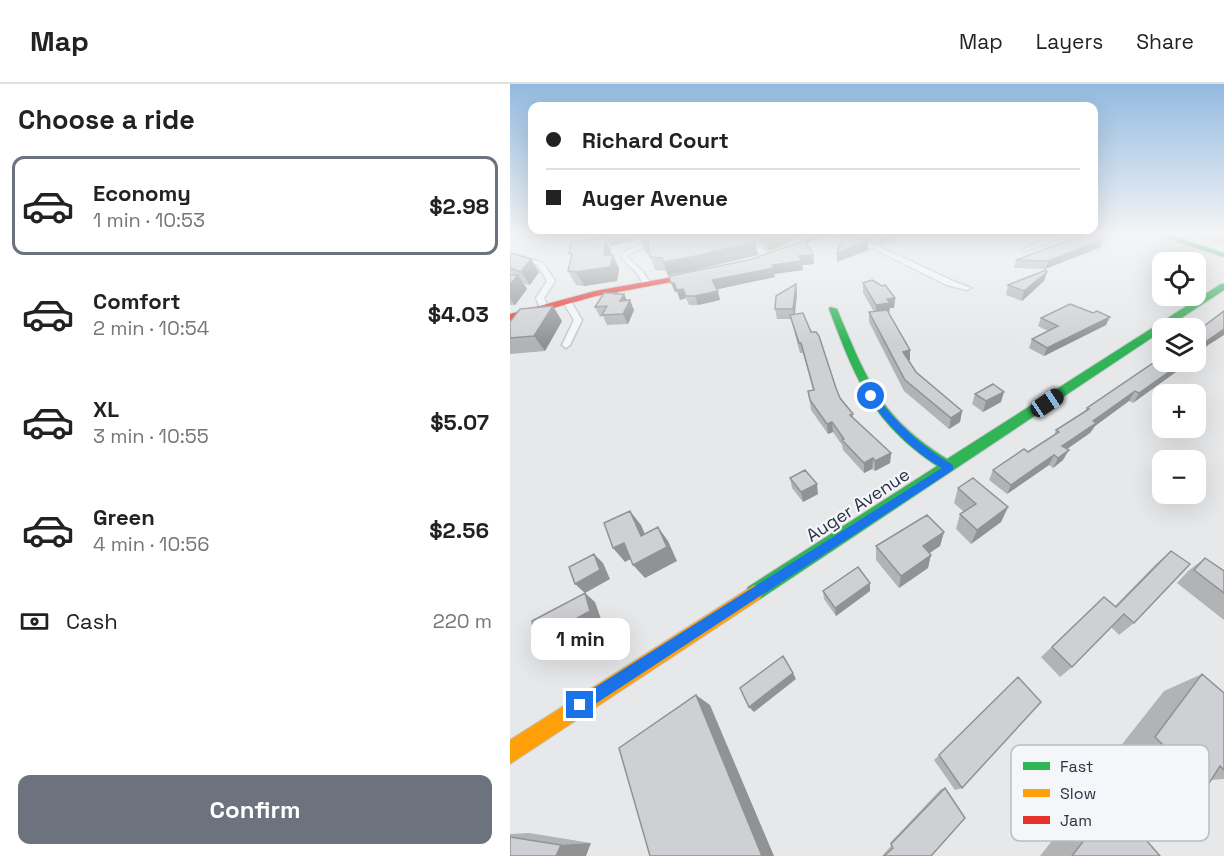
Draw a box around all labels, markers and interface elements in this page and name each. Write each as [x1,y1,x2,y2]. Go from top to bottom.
text: Map [30,23,89,59]
text: Map [959,28,1003,55]
text: Layers [1036,28,1103,55]
text: Share [1136,28,1194,55]
text: Choose a ride [18,102,195,137]
text: Richard Court [582,126,729,154]
icon: car [21,179,75,233]
text: Economy [93,179,191,207]
text: Auger Avenue [582,184,728,212]
text: $2.98 [429,192,489,220]
text: 1 min · 10:53 [93,207,205,233]
map controls [1152,252,1206,504]
button: locate [1152,252,1206,306]
icon: car [21,287,75,341]
text: Comfort [93,287,181,315]
text: $4.03 [428,300,489,328]
text: 2 min · 10:54 [93,315,209,341]
button: layers [1152,318,1206,372]
route start [857,382,884,409]
button: + [1152,384,1206,438]
car [1027,385,1067,421]
icon: car [21,395,75,449]
text: XL [93,395,119,423]
text: $5.07 [430,408,489,436]
text: 3 min · 10:55 [93,423,209,449]
button: − [1152,450,1206,504]
street label: Auger Avenue [801,462,914,547]
icon: car [21,503,75,557]
text: Green [93,503,155,531]
text: $2.56 [429,516,489,544]
text: 4 min · 10:56 [93,531,209,557]
icon: cash [18,605,51,638]
text: Cash [66,607,118,635]
text: 220 m [433,608,492,634]
callout: 1 min [530,618,629,660]
text: 1 min [556,626,605,652]
route end [566,691,593,718]
legend [1011,745,1209,841]
text: Fast [1060,756,1093,777]
button: Confirm [18,775,492,844]
text: Slow [1060,783,1096,804]
text: Jam [1060,810,1092,831]

